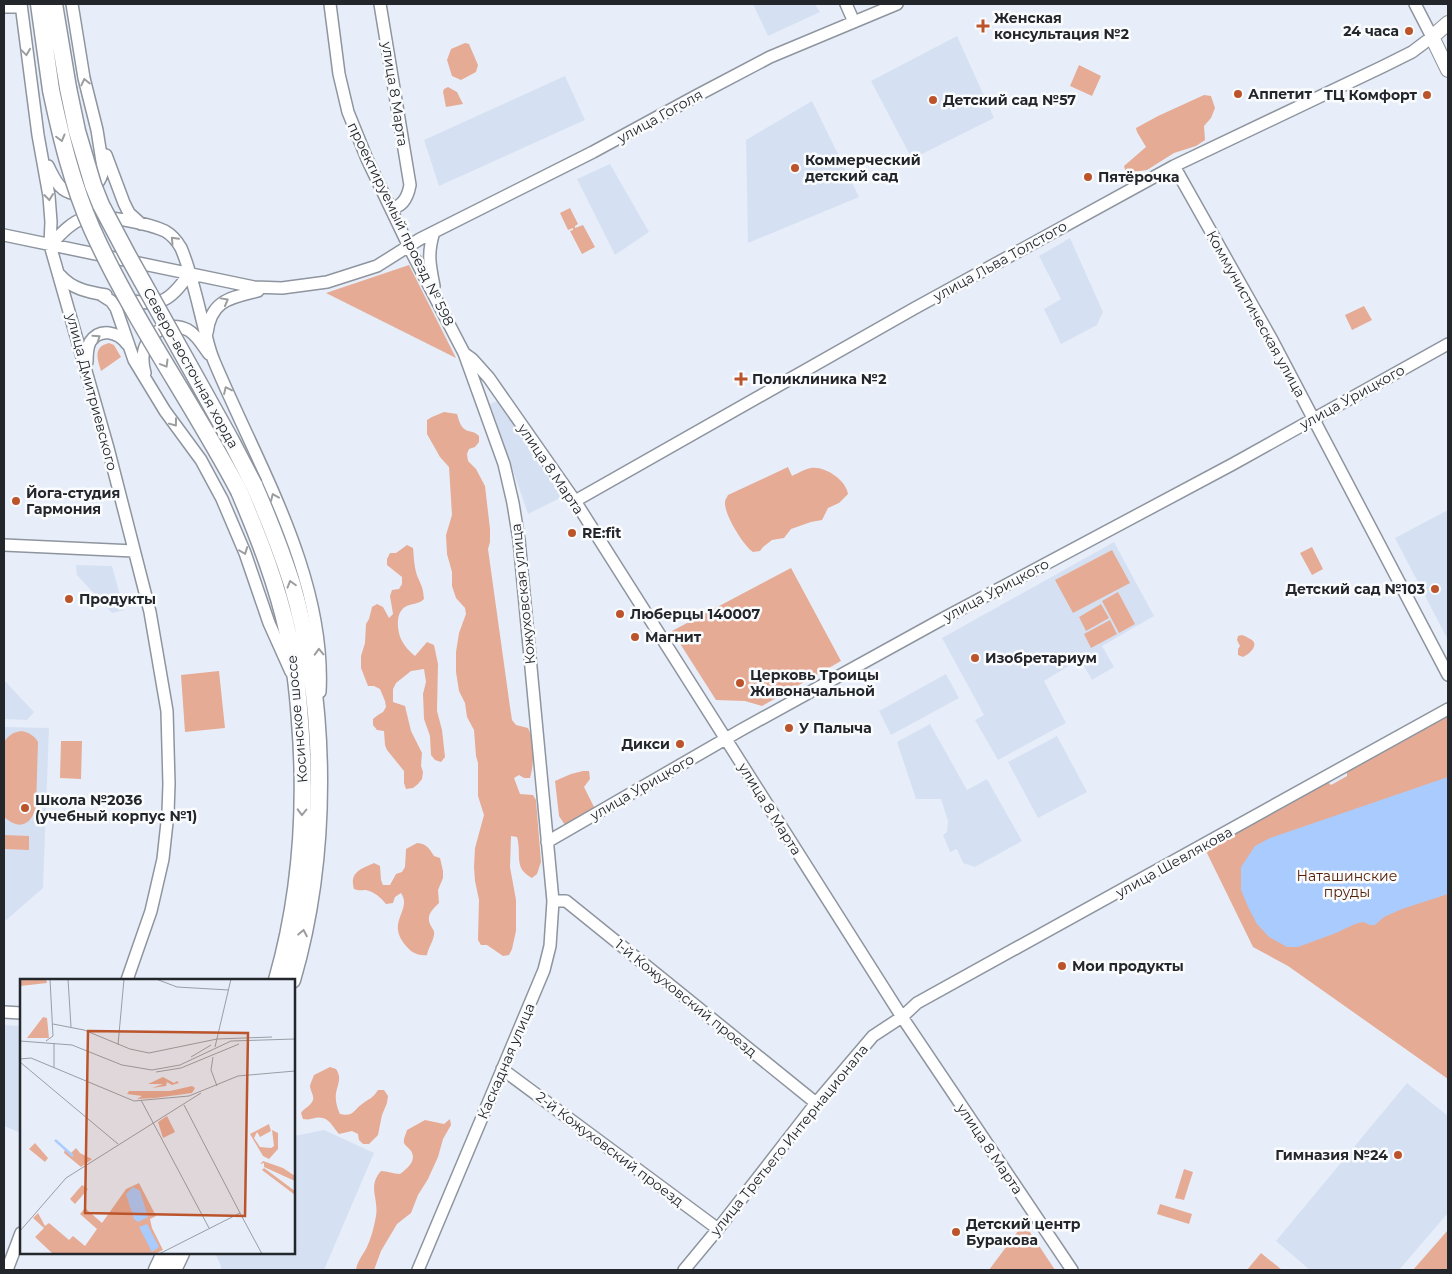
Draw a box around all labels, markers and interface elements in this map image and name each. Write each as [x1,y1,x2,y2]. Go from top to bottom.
place label: Женская консультация №2 [994,9,1129,43]
marker: Женская консультация №2 [976,19,990,33]
place label: 24 часа [1343,22,1399,40]
marker: 24 часа [1403,25,1415,37]
street label: улица 8 Марта [378,39,412,148]
one-way arrow [20,48,31,56]
one-way arrow [80,78,91,87]
street label: улица Гоголя [613,85,706,147]
place label: Аппетит [1248,85,1313,103]
place label: ТЦ Комфорт [1324,86,1418,104]
marker: Аппетит [1232,88,1244,100]
marker: ТЦ Комфорт [1421,89,1433,101]
place label: Детский сад №57 [943,91,1076,109]
marker: Детский сад №57 [927,94,939,106]
street label: проектируемый проезд № 598 [344,119,458,329]
one-way arrow [56,133,66,141]
place label: Коммерческий детский сад [805,151,921,185]
marker: Коммерческий детский сад [789,162,801,174]
place label: Пятёрочка [1098,168,1179,186]
marker: Пятёрочка [1082,171,1094,183]
one-way arrow [43,194,54,202]
street label: улица Льва Толстого [929,217,1070,306]
street label: Коммунистическая улица [1202,227,1310,401]
one-way arrow [171,237,180,246]
street label: Северо-восточная хорда [139,285,243,451]
one-way arrow [220,298,229,308]
street label: улица Дмитриевского [62,310,122,473]
one-way arrow [92,334,101,344]
one-way arrow [159,359,169,368]
street label: улица Урицкого [1295,361,1408,434]
place label: Поликлиника №2 [752,370,886,388]
marker: Поликлиника №2 [734,372,748,386]
one-way arrow [223,386,233,395]
one-way arrow [168,417,177,427]
street label: улица 8 Марта [513,419,588,518]
place label: Йога-студия Гармония [26,484,120,518]
one-way arrow [270,493,280,502]
marker: Йога-студия Гармония [10,495,22,507]
street label: Кожуховская улица [507,523,539,665]
place label: RE:fit [582,524,621,542]
marker: RE:fit [566,527,578,539]
one-way arrow [238,547,248,555]
street label: улица Урицкого [939,554,1052,626]
place label: Детский сад №103 [1285,580,1425,598]
one-way arrow [287,581,297,589]
marker: Детский сад №103 [1429,583,1441,595]
place label: Продукты [79,590,156,608]
marker: Продукты [63,593,75,605]
place label: Люберцы 140007 [630,605,760,623]
marker: Люберцы 140007 [614,608,626,620]
place label: Магнит [645,628,702,646]
marker: Магнит [629,631,641,643]
one-way arrow [314,648,324,656]
place label: Изобретариум [985,649,1097,667]
marker: Изобретариум [969,652,981,664]
street label: Косинское шоссе [282,654,312,784]
place label: Церковь Троицы Живоначальной [750,666,879,700]
marker: Церковь Троицы Живоначальной [734,677,746,689]
place label: У Палыча [799,719,872,737]
marker: У Палыча [783,722,795,734]
place label: Дикси [621,735,670,753]
marker: Дикси [674,738,686,750]
street label: улица Урицкого [586,750,697,825]
street label: улица 8 Марта [734,759,806,859]
place label: Школа №2036 (учебный корпус №1) [35,791,197,825]
marker: Школа №2036 (учебный корпус №1) [19,802,31,814]
one-way arrow [297,808,308,816]
street label: улица Шевлякова [1112,822,1236,902]
park label: Наташинские пруды [1297,867,1397,901]
one-way arrow [298,928,308,937]
street label: 1-й Кожуховский проезд [611,935,761,1061]
place label: Мои продукты [1072,957,1184,975]
marker: Мои продукты [1056,960,1068,972]
inset map [20,979,295,1254]
street label: Каскадная улица [473,1000,539,1122]
street label: улица Третьего Интернационала [705,1041,872,1240]
street label: 2-й Кожуховский проезд [533,1088,687,1210]
street label: улица 8 Марта [952,1099,1027,1198]
place label: Гимназия №24 [1275,1146,1388,1164]
marker: Гимназия №24 [1392,1149,1404,1161]
place label: Детский центр Буракова [966,1215,1081,1249]
marker: Детский центр Буракова [950,1226,962,1238]

